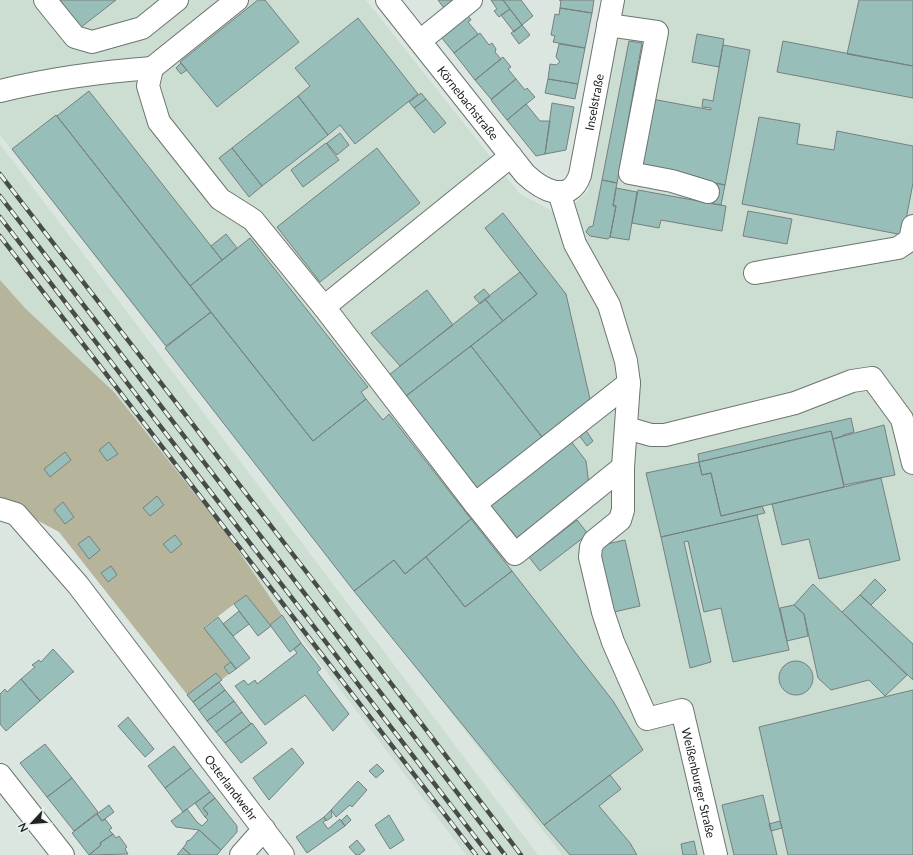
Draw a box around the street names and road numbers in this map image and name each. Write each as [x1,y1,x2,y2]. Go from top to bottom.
street label: Körnebachstraße [435,63,502,143]
street label: Inselstraße [581,72,606,132]
street label: Weißenburger Straße [679,726,719,839]
street label: Osterlandwehr [202,751,262,824]

